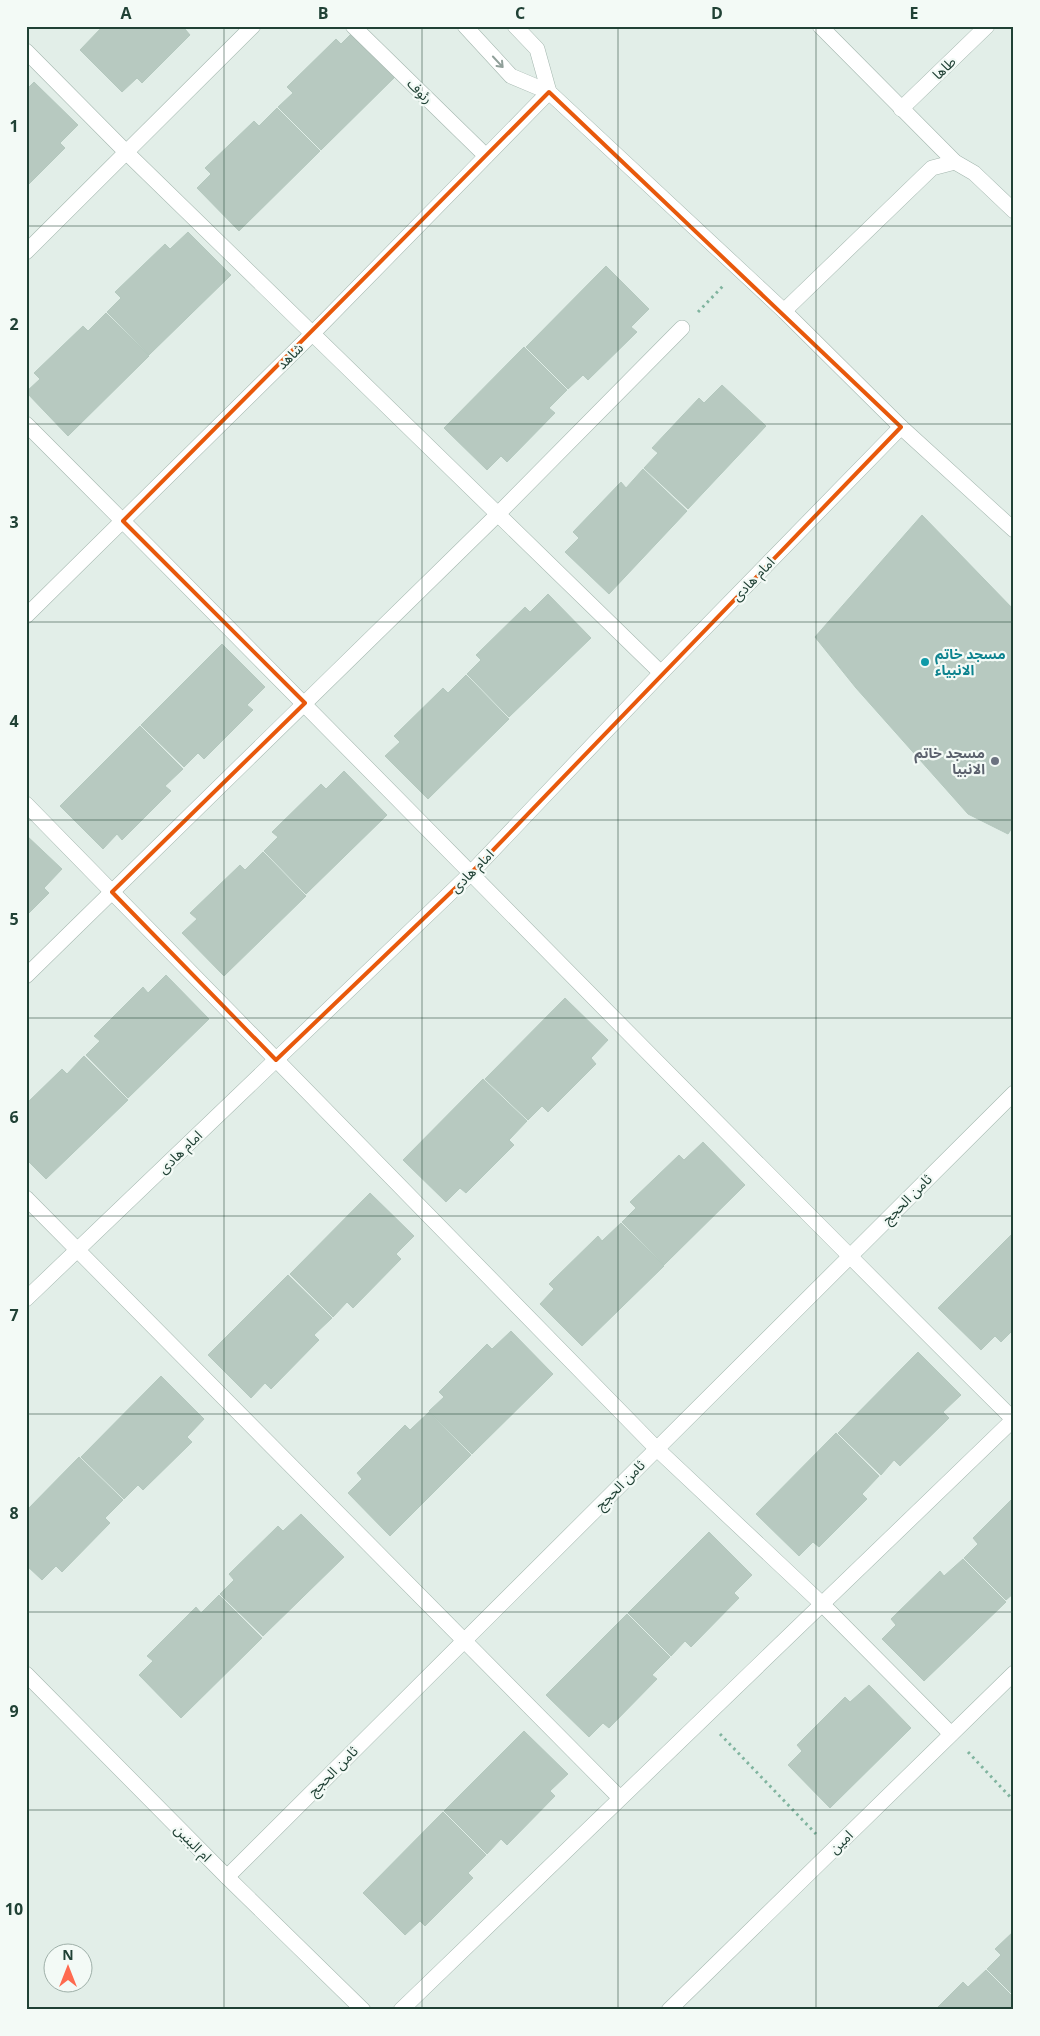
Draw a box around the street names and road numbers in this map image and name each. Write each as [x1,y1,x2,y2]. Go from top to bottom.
street label: طاها [928,52,959,83]
street label: رئوف [403,74,437,107]
street label: شاهد [272,338,307,373]
street label: امام هادی [727,552,780,606]
street label: امام هادی [446,845,499,898]
street label: امام هادی [153,1126,207,1179]
street label: ثامن الحجج [878,1170,937,1229]
street label: ثامن الحجج [591,1456,650,1515]
street label: ثامن الحجج [304,1742,363,1801]
street label: ام البنین [169,1820,216,1867]
street label: امین [825,1826,857,1858]

